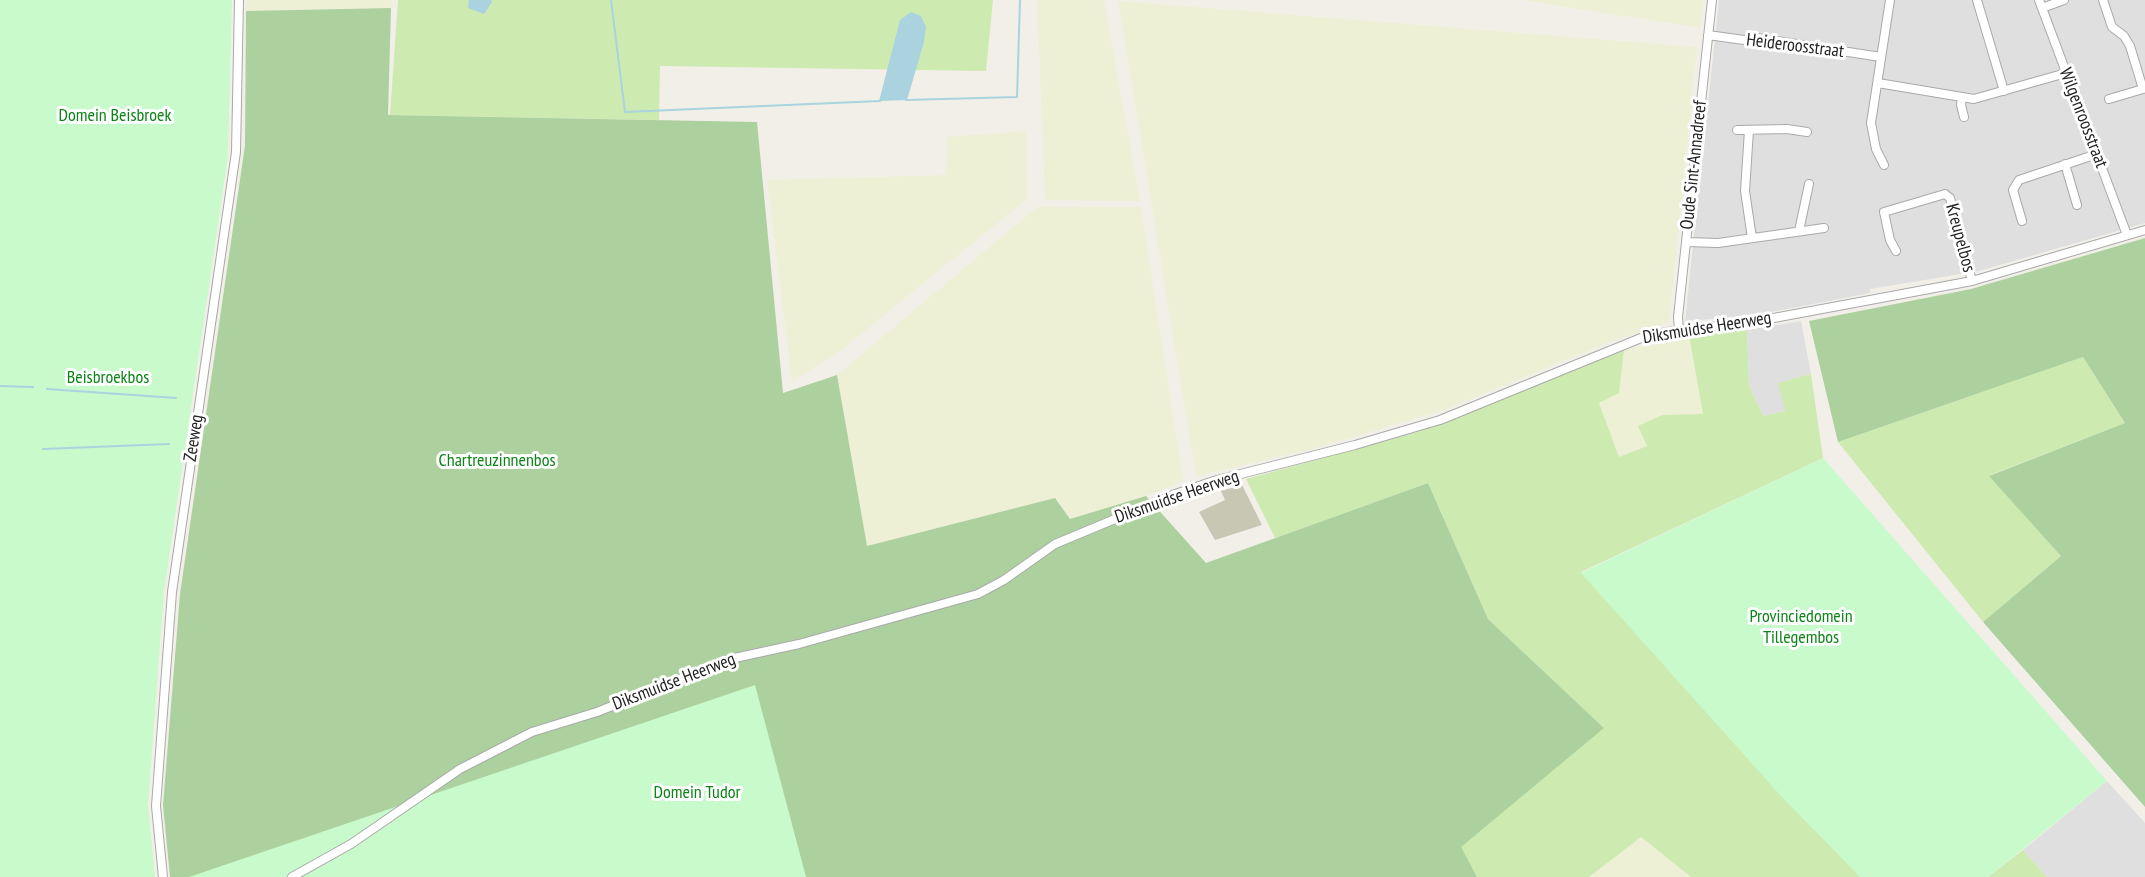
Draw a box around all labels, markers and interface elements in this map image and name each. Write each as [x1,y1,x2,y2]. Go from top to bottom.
street label: Heideroosstraat [1745,29,1845,63]
street label: Wilgenroosstraat [2054,65,2112,171]
street label: Oude Sint-Annadreef [1676,99,1712,231]
park label: Domein Beisbroek [59,105,171,127]
street label: Kreupelbos [1941,201,1979,275]
street label: Diksmuidse Heerweg [1641,307,1773,349]
park label: Beisbroekbos [67,367,149,389]
street label: Zeeweg [180,413,208,463]
park label: Chartreuzinnenbos [438,450,556,472]
street label: Diksmuidse Heerweg [1112,466,1242,528]
park label: Provinciedomein Tillegembos [1749,606,1853,648]
street label: Diksmuidse Heerweg [610,649,738,715]
park label: Domein Tudor [654,782,740,804]

